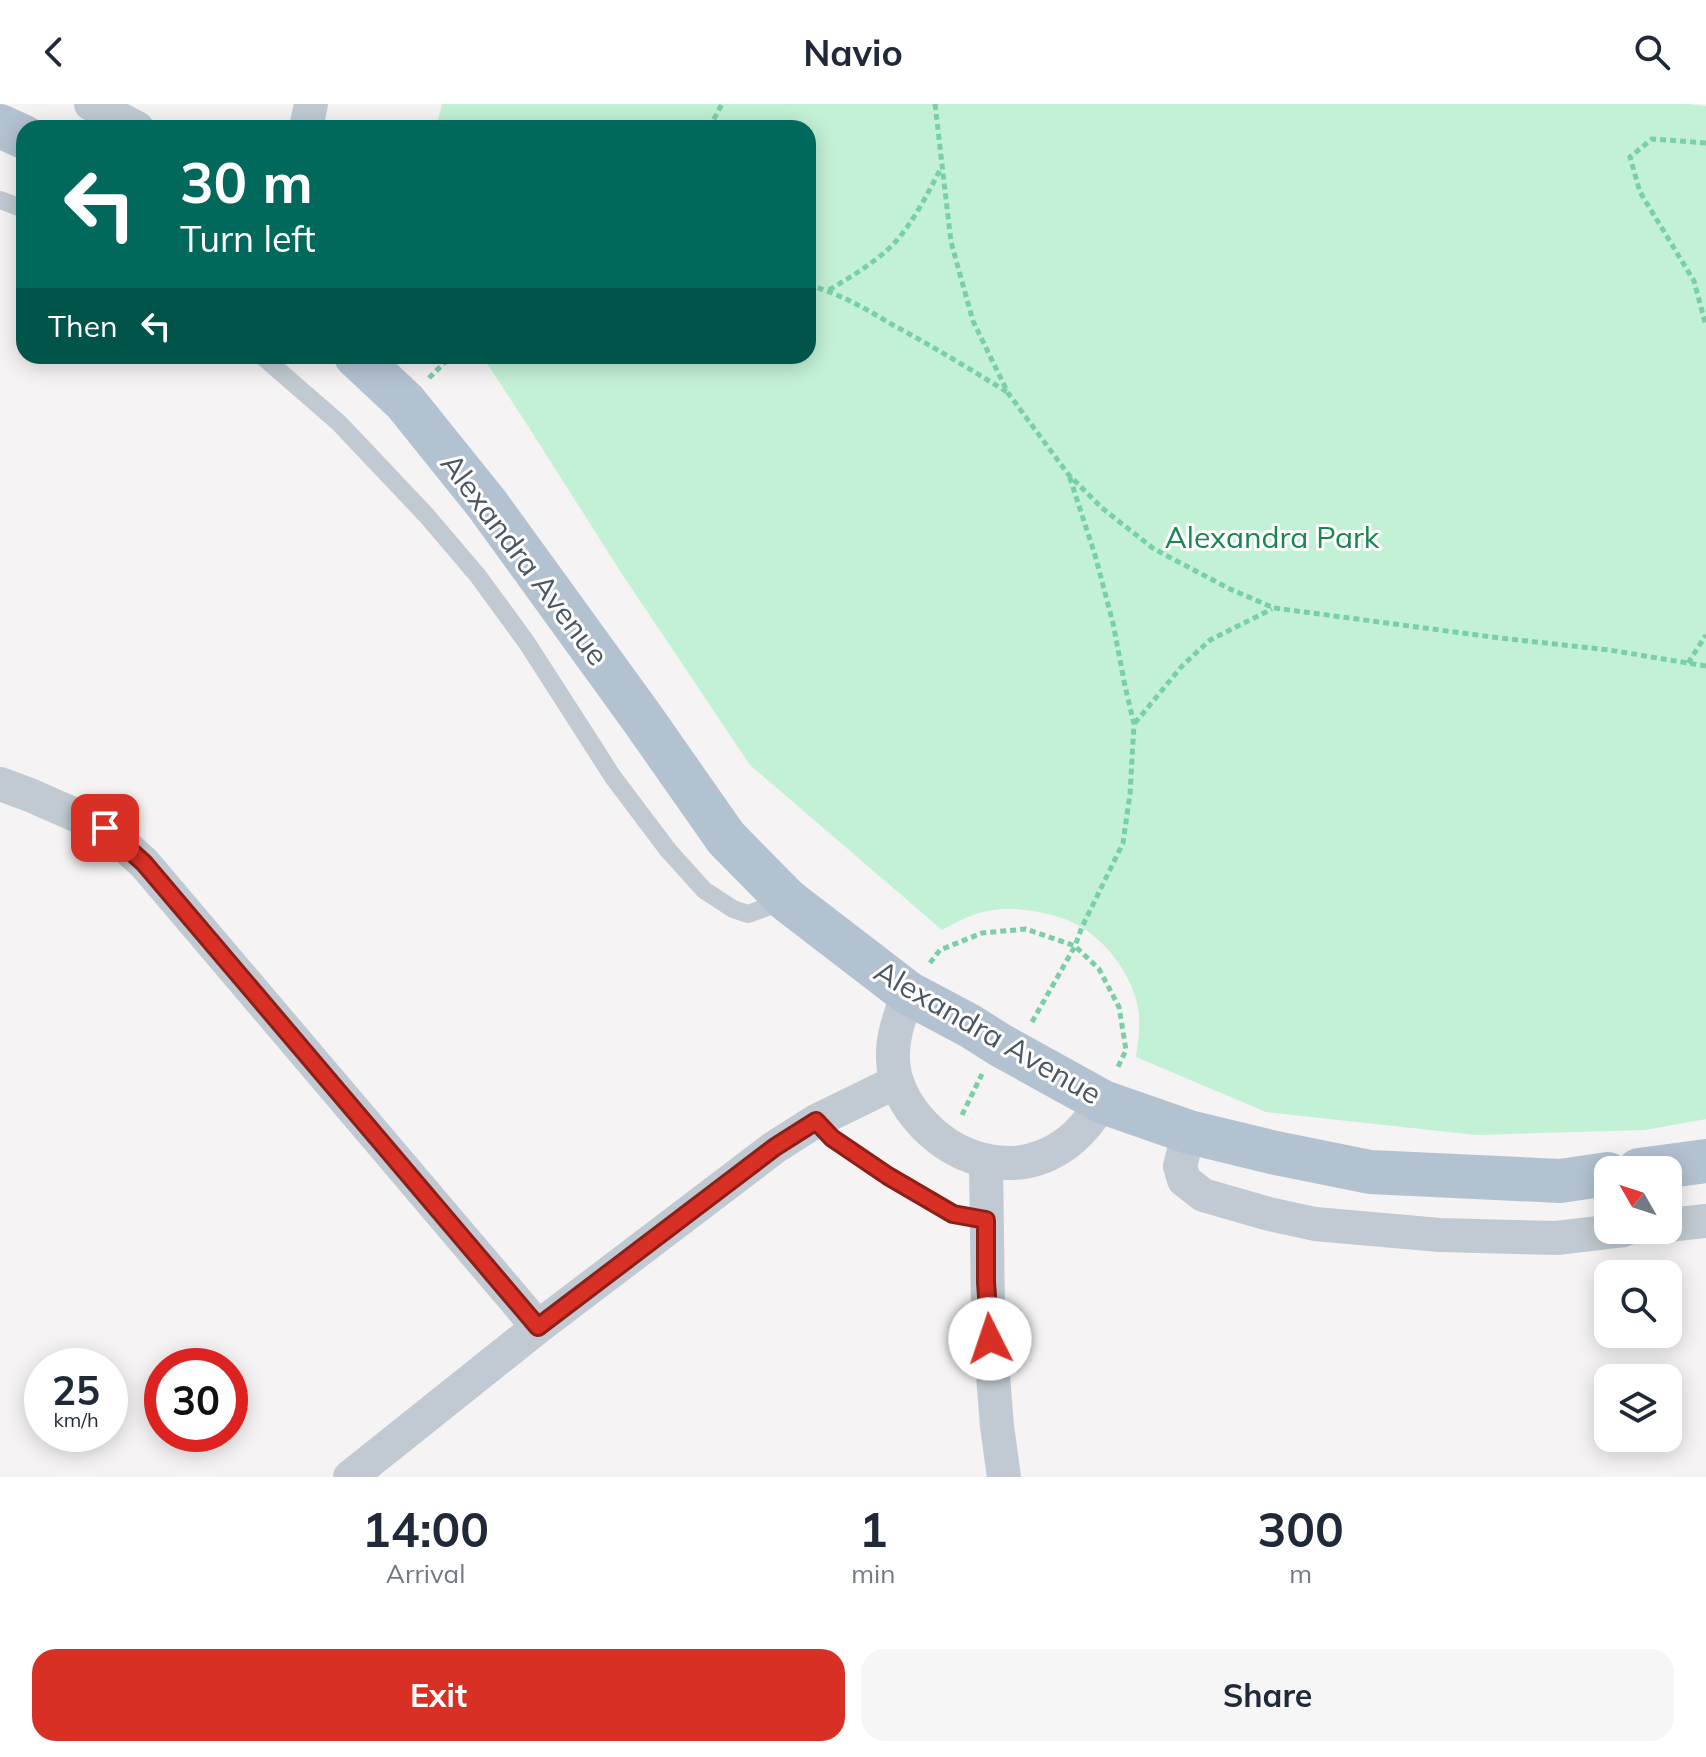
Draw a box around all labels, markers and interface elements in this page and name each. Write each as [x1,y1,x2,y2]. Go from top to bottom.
icon: back [32,30,76,74]
text: Navio [803,30,903,75]
icon: search [1630,30,1674,74]
text: 30 m [180,147,313,217]
icon: left [48,152,152,256]
text: Turn left [180,216,316,261]
icon: left [134,304,178,348]
text: Then [48,307,118,345]
street label: Alexandra Avenue [433,445,617,673]
park label: Alexandra Park [1165,518,1380,556]
pin [71,794,139,862]
icon: arrive [83,806,127,850]
street label: Alexandra Avenue [868,952,1108,1112]
north arrow [1594,1156,1682,1244]
map controls [1594,1156,1682,1452]
button: search [1594,1260,1682,1348]
position arrow [948,1297,1032,1381]
speed limit sign: 30 [144,1348,248,1452]
button: layers [1594,1364,1682,1452]
text: 25 [52,1365,100,1415]
text: km/h [53,1407,99,1432]
text: 14:00 [362,1499,489,1559]
text: 1 [859,1499,888,1559]
text: 300 [1258,1499,1344,1559]
text: Arrival [386,1557,465,1590]
text: min [851,1557,895,1590]
text: m [1289,1557,1312,1590]
button: Exit [32,1649,845,1741]
button: Share [861,1649,1674,1741]

